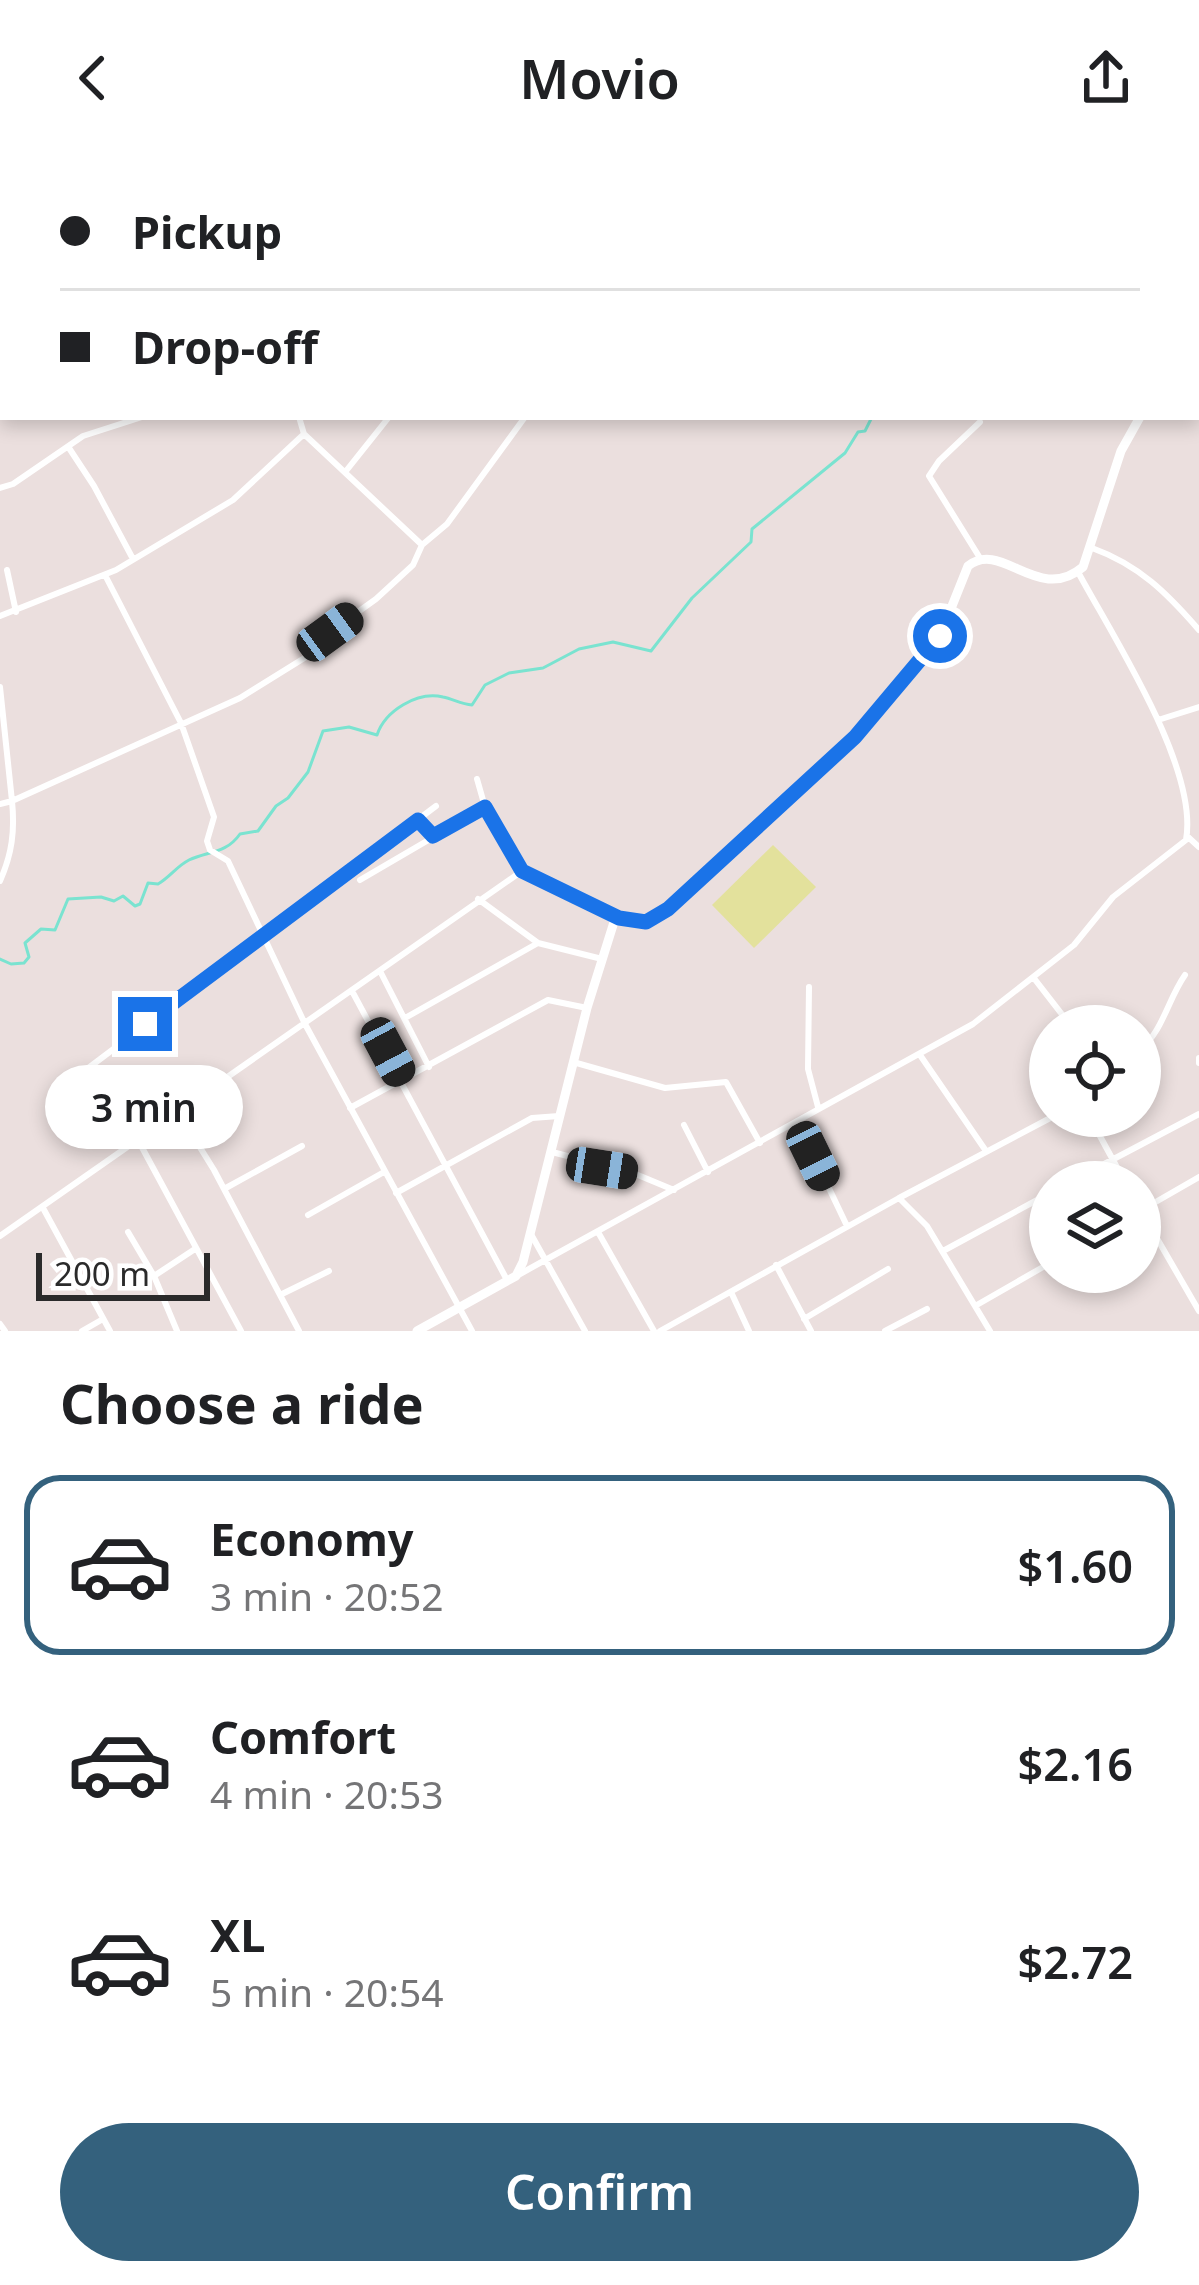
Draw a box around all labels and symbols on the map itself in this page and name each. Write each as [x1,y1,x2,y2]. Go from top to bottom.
car [290,596,370,668]
route start [913,609,967,663]
route end [118,997,172,1051]
car [355,1012,421,1092]
callout: 3 min [46,1066,244,1150]
car [781,1116,845,1196]
car [564,1145,640,1191]
scale bar [36,1247,210,1300]

